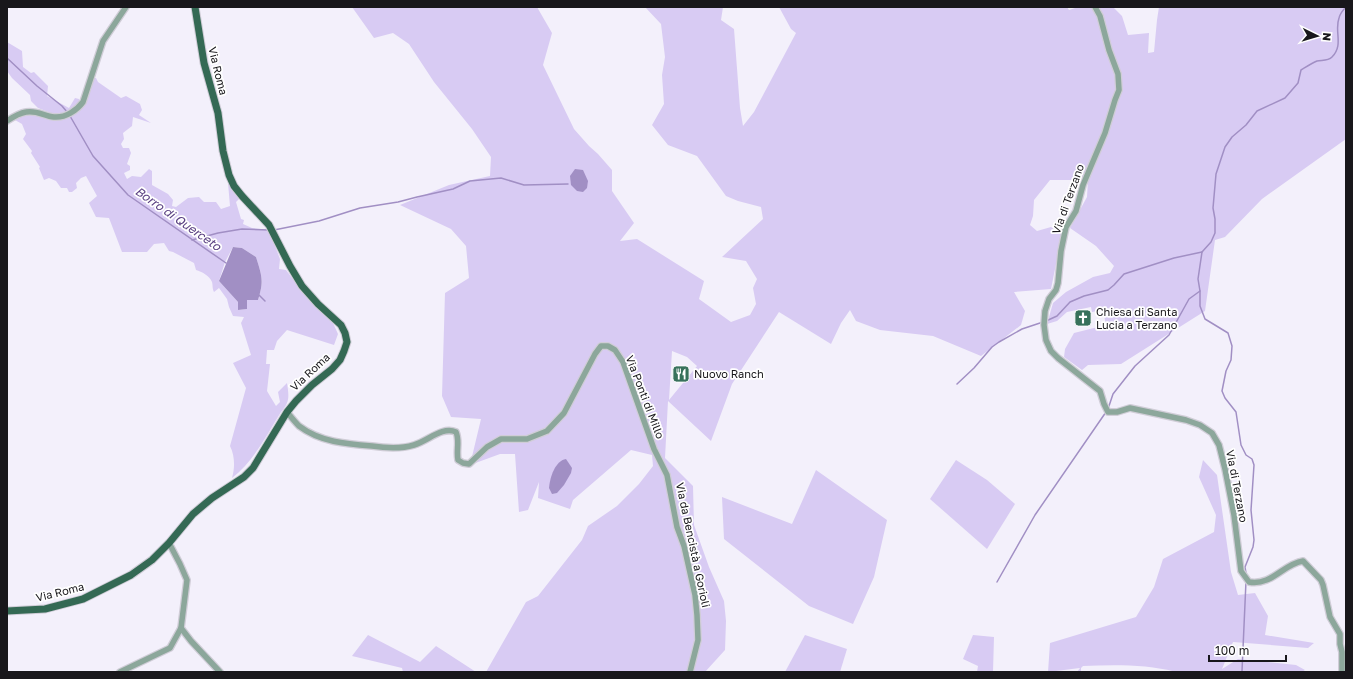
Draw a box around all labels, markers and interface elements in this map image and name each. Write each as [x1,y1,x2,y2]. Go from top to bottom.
north arrow [1297,16,1337,56]
text: N [1321,32,1334,42]
street label: Via Roma [206,45,231,96]
street label: Via di Terzano [1049,162,1086,236]
water label: Borro di Querceto [132,183,225,254]
place label: Chiesa di Santa Lucia a Terzano [1096,305,1178,331]
church icon: Chiesa di Santa Lucia a Terzano [1073,308,1093,328]
street label: Via Roma [287,350,332,393]
street label: Via Ponti di Millo [624,353,667,441]
restaurant icon: Nuovo Ranch [671,364,691,384]
place label: Nuovo Ranch [694,367,764,380]
street label: Via di Terzano [1224,449,1251,524]
street label: Via da Bencistà a Gorioli [674,481,713,609]
street label: Via Roma [34,579,85,604]
scale bar [1209,637,1286,663]
text: 100 m [1215,643,1249,658]

